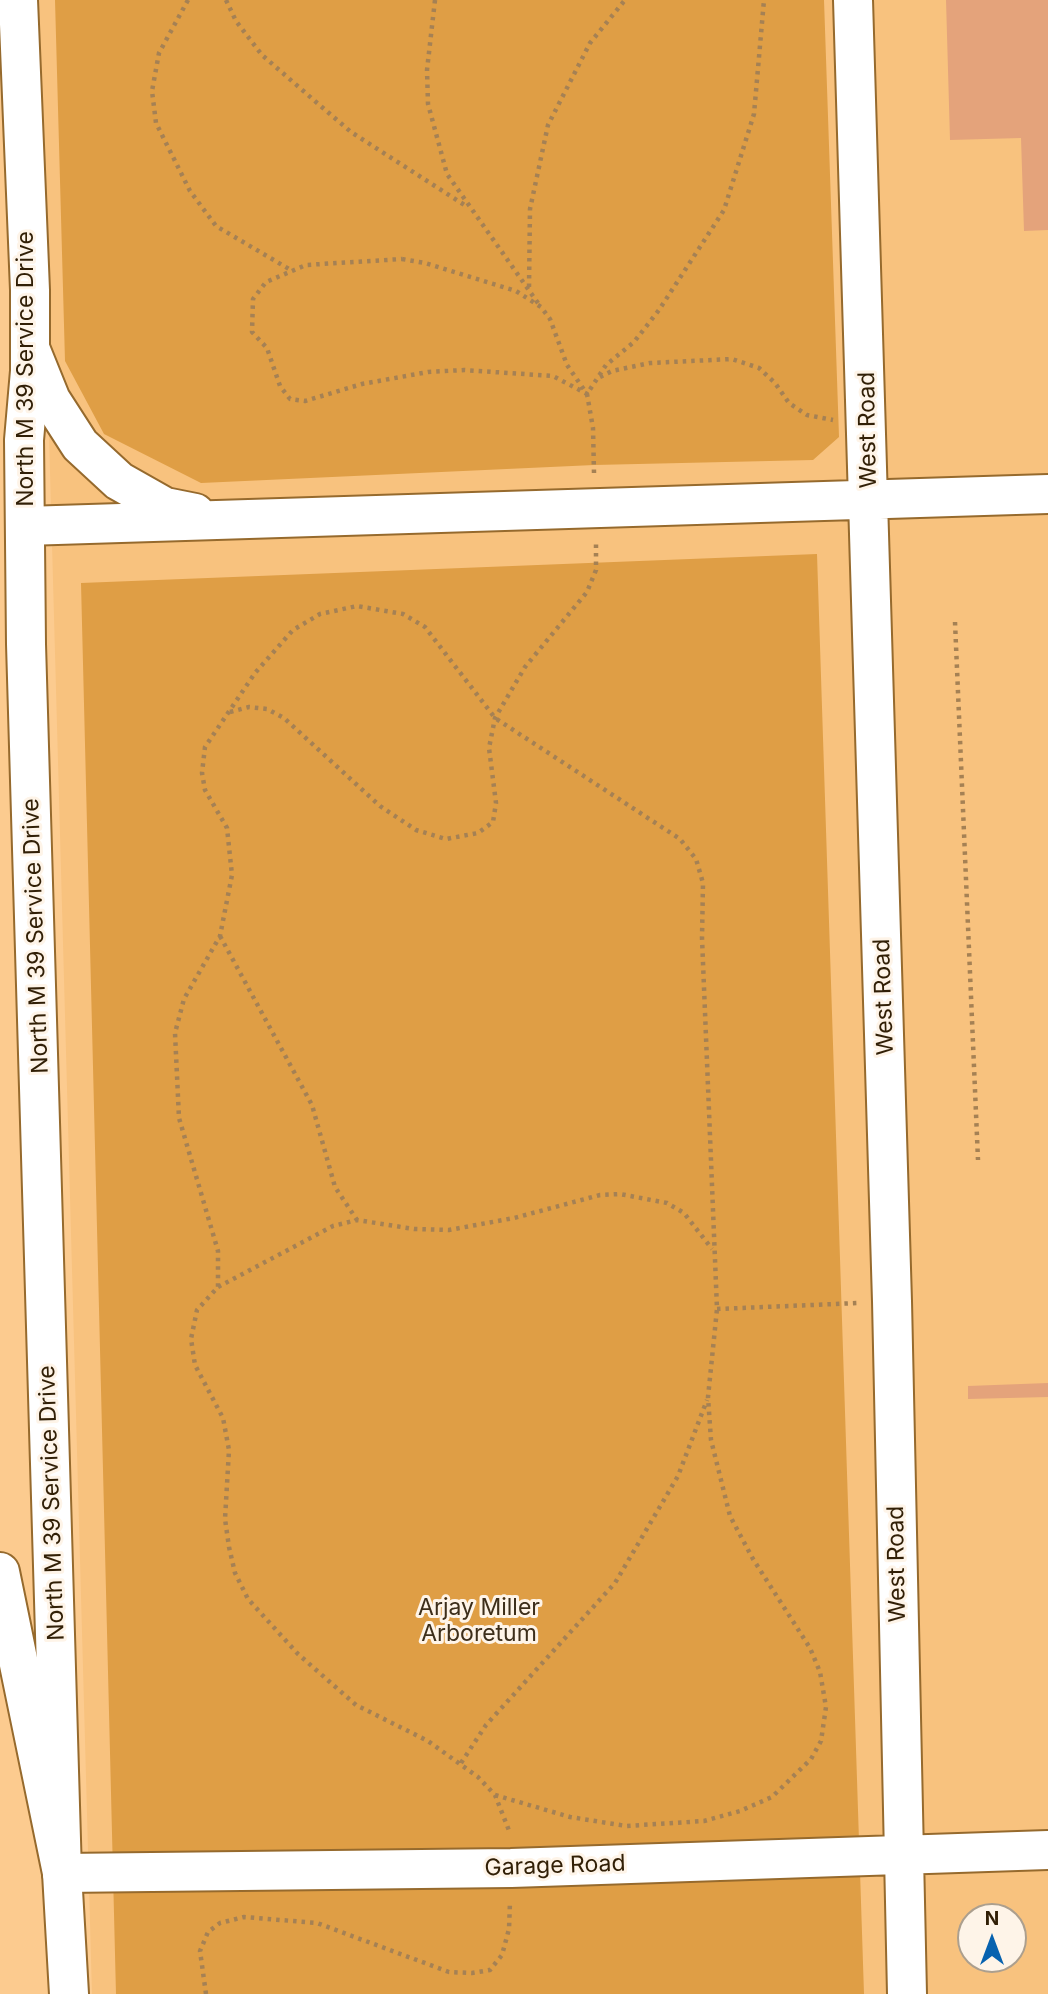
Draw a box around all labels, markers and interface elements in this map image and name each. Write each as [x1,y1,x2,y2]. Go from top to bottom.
street label: North M 39 Service Drive [12,231,40,507]
street label: West Road [853,372,883,488]
street label: North M 39 Service Drive [17,798,55,1074]
street label: West Road [868,938,900,1056]
street label: North M 39 Service Drive [33,1365,71,1641]
street label: West Road [882,1506,912,1622]
park label: Arjay Miller Arboretum [418,1594,540,1648]
street label: Garage Road [484,1850,626,1882]
north arrow [957,1903,1027,1973]
text: N [985,1907,999,1930]

